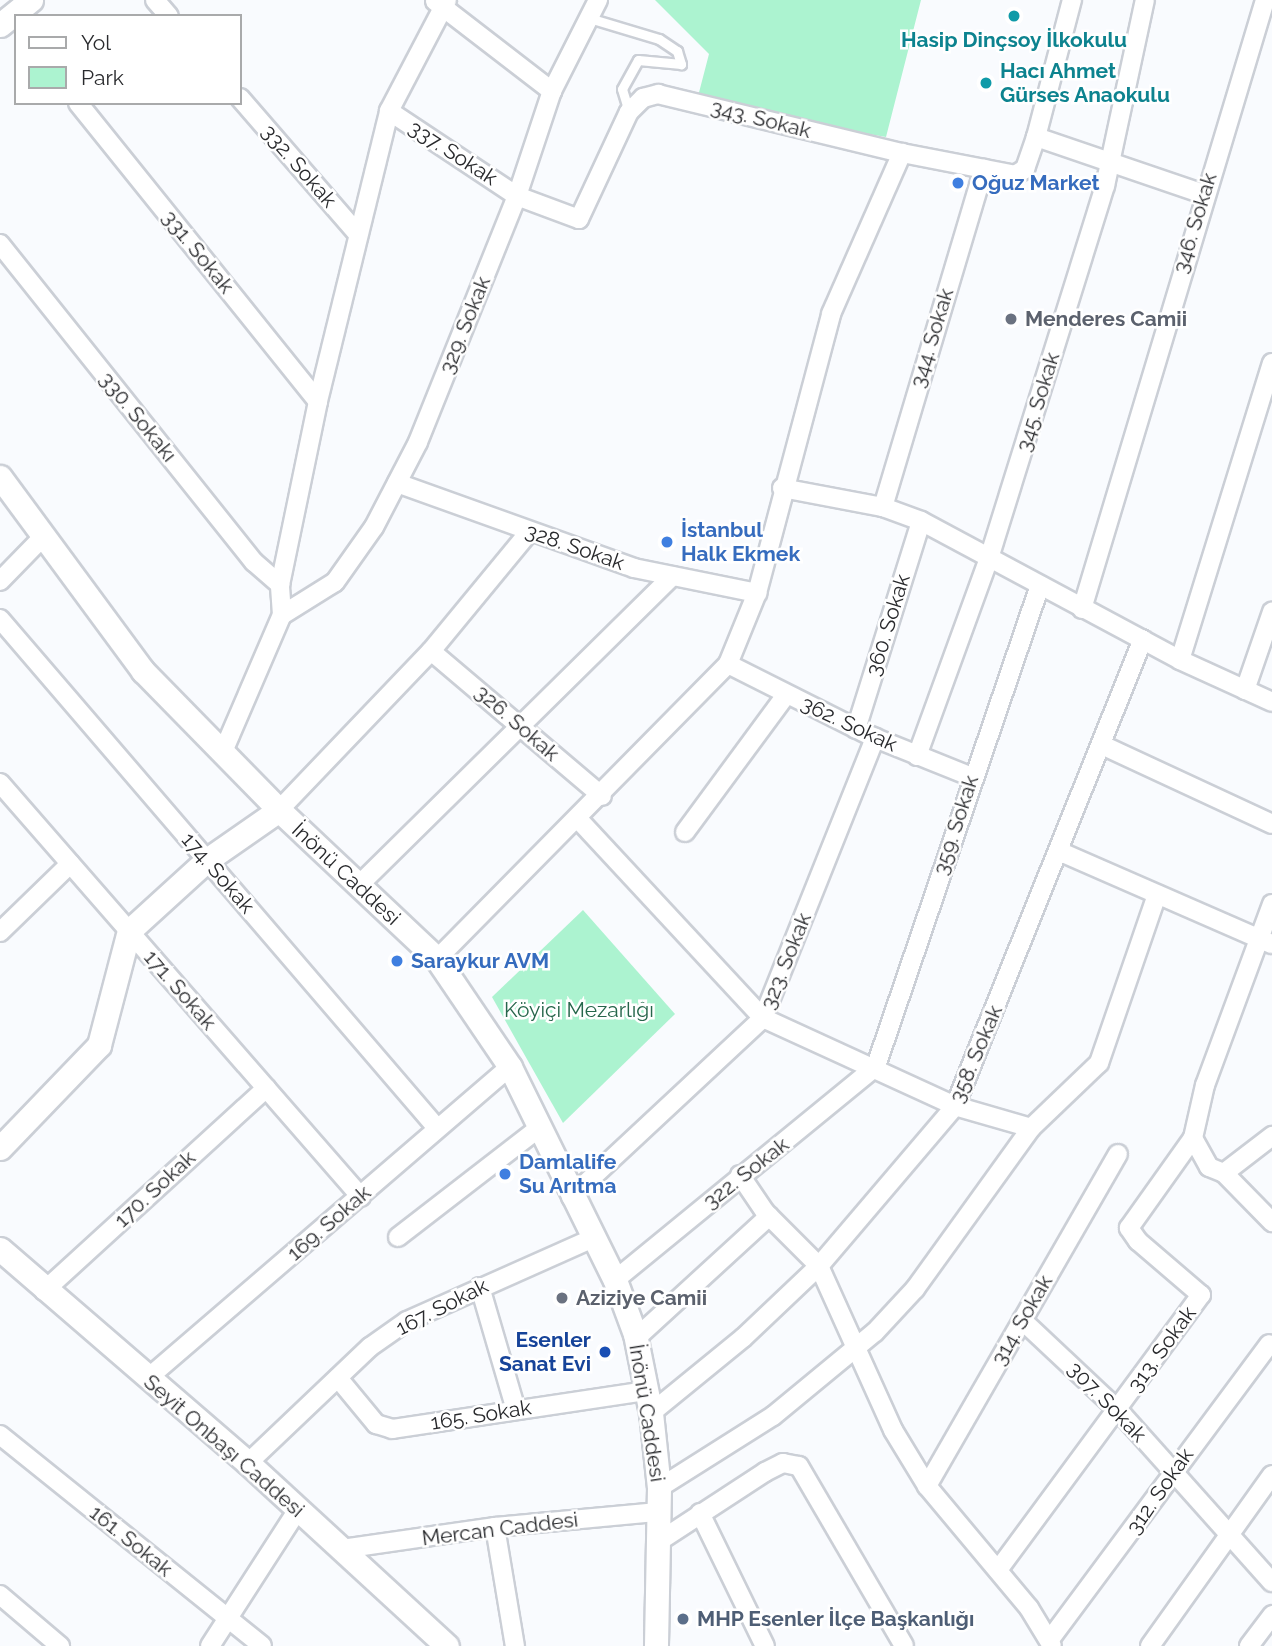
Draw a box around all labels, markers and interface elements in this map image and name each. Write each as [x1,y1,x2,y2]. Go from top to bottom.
marker: Hasip Dinçsoy İlkokulu [1006,8,1022,24]
legend [14,14,242,105]
place label: Hasip Dinçsoy İlkokulu [901,27,1127,53]
text: Yol [81,30,111,55]
place label: Hacı Ahmet Gürses Anaokulu [1000,58,1171,108]
text: Park [81,65,124,90]
marker: Hacı Ahmet Gürses Anaokulu [978,75,994,91]
street label: 343. Sokak [708,94,814,144]
street label: 337. Sokak [404,115,502,191]
street label: 332. Sokak [256,119,342,213]
place label: Oğuz Market [972,170,1099,196]
street label: 346. Sokak [1168,170,1222,276]
marker: Oğuz Market [950,175,966,191]
street label: 331. Sokak [157,205,239,299]
street label: 329. Sokak [434,273,496,377]
street label: 344. Sokak [905,285,959,391]
place label: Menderes Camii [1025,306,1187,332]
marker: Menderes Camii [1003,311,1019,327]
street label: 345. Sokak [1011,349,1065,455]
street label: 330. Sokakı [94,367,182,467]
place label: İstanbul Halk Ekmek [681,517,800,567]
street label: 328. Sokak [522,518,628,576]
marker: İstanbul Halk Ekmek [659,534,675,550]
street label: 360. Sokak [861,571,915,679]
street label: 326. Sokak [470,680,564,766]
street label: 362. Sokak [797,691,901,757]
street label: 359. Sokak [928,772,984,878]
street label: İnönü Caddesi [287,817,405,931]
street label: 174. Sokak [176,827,260,919]
street label: 323. Sokak [755,909,817,1013]
street label: 171. Sokak [139,945,221,1035]
place label: Saraykur AVM [411,948,550,974]
marker: Saraykur AVM [389,953,405,969]
park label: Köyiçi Mezarlığı [504,997,654,1023]
street label: 358. Sokak [944,1002,1008,1106]
street label: 322. Sokak [698,1132,794,1214]
street label: 170. Sokak [109,1145,201,1233]
place label: Damlalife Su Arıtma [519,1149,617,1199]
marker: Damlalife Su Arıtma [497,1166,513,1182]
street label: 169. Sokak [282,1180,376,1266]
street label: 314. Sokak [986,1270,1058,1370]
street label: 167. Sokak [392,1273,492,1341]
place label: Aziziye Camii [576,1285,707,1311]
marker: Aziziye Camii [554,1290,570,1306]
street label: 313. Sokak [1123,1301,1201,1397]
place label: Esenler Sanat Evi [499,1327,591,1377]
street label: İnönü Caddesi [624,1342,670,1484]
marker: Esenler Sanat Evi [597,1344,613,1360]
street label: 307. Sokak [1063,1357,1151,1447]
street label: Seyit Onbaşı Caddesi [139,1369,309,1523]
street label: 165. Sokak [429,1395,533,1435]
street label: 312. Sokak [1121,1443,1199,1539]
street label: 161. Sokak [85,1500,177,1582]
street label: Mercan Caddesi [420,1507,580,1551]
place label: MHP Esenler İlçe Başkanlığı [697,1606,975,1632]
marker: MHP Esenler İlçe Başkanlığı [675,1611,691,1627]

